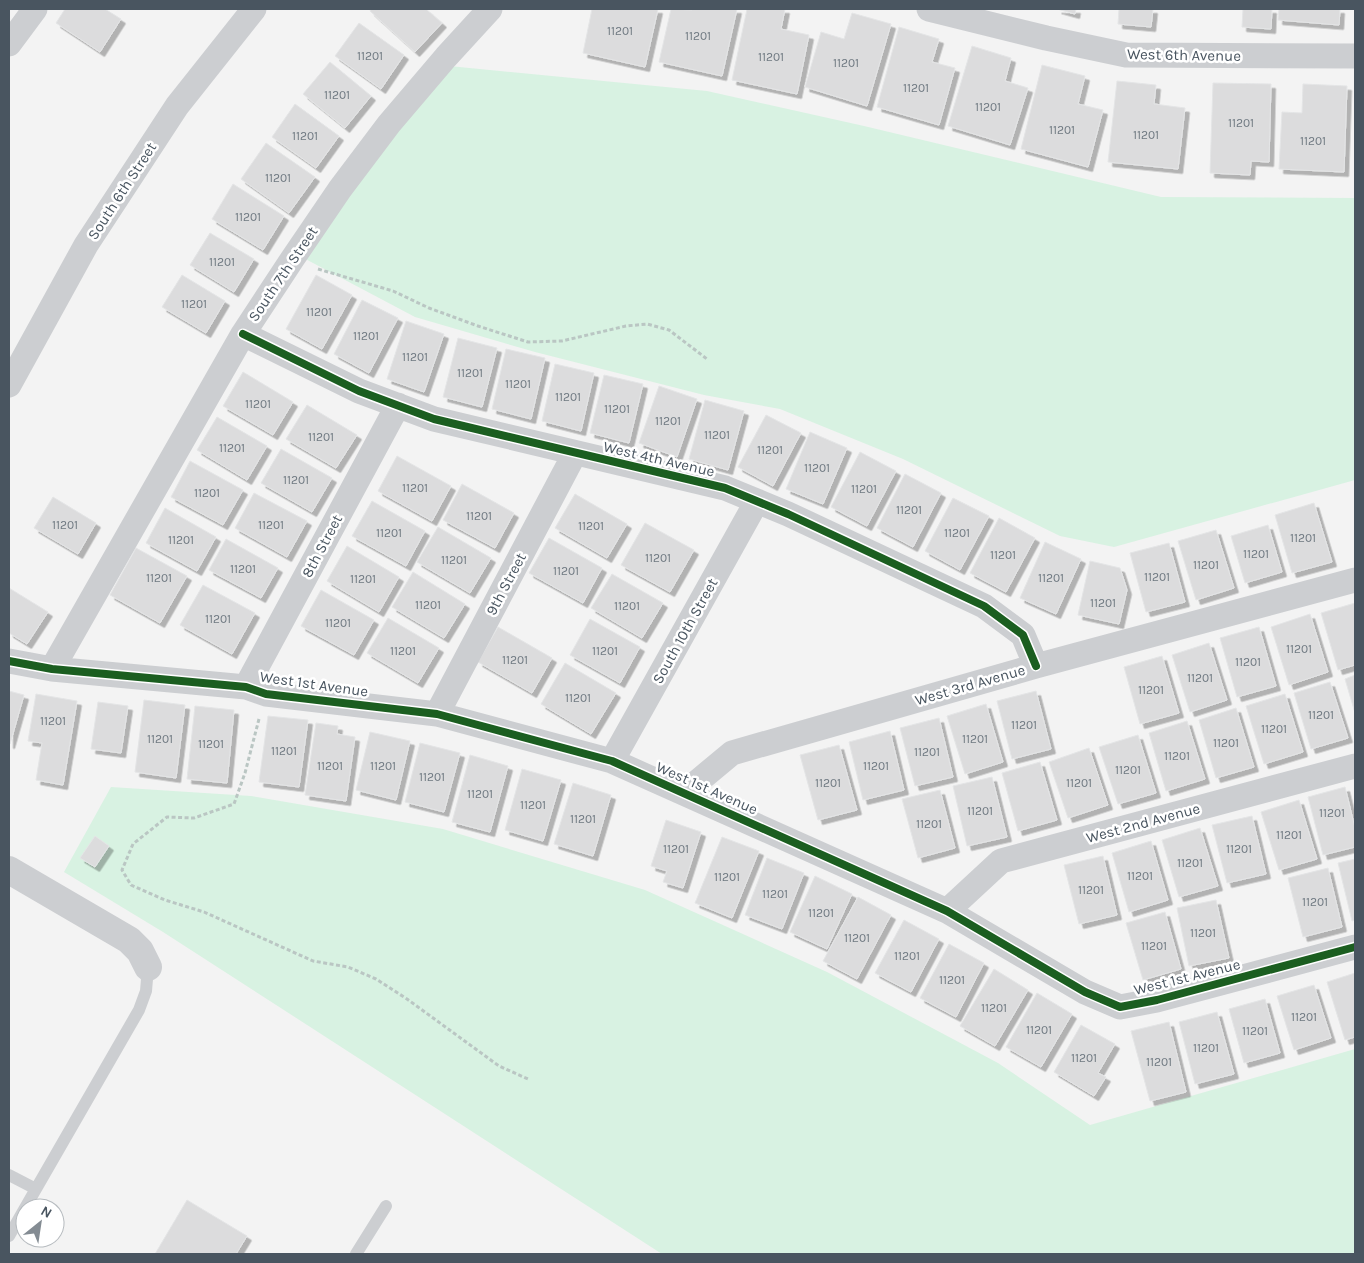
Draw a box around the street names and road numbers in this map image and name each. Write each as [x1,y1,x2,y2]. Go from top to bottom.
street label: West 6th Avenue [1127,45,1241,65]
street label: South 6th Street [84,139,160,243]
street label: South 7th Street [244,223,322,325]
street label: West 4th Avenue [602,437,716,481]
street label: 8th Street [298,511,346,581]
street label: 9th Street [482,549,530,618]
street label: South 10th Street [649,575,722,687]
street label: West 3rd Avenue [913,661,1027,709]
street label: West 1st Avenue [259,667,369,701]
street label: West 1st Avenue [653,758,761,818]
street label: West 2nd Avenue [1084,799,1202,847]
street label: West 1st Avenue [1132,955,1242,999]

